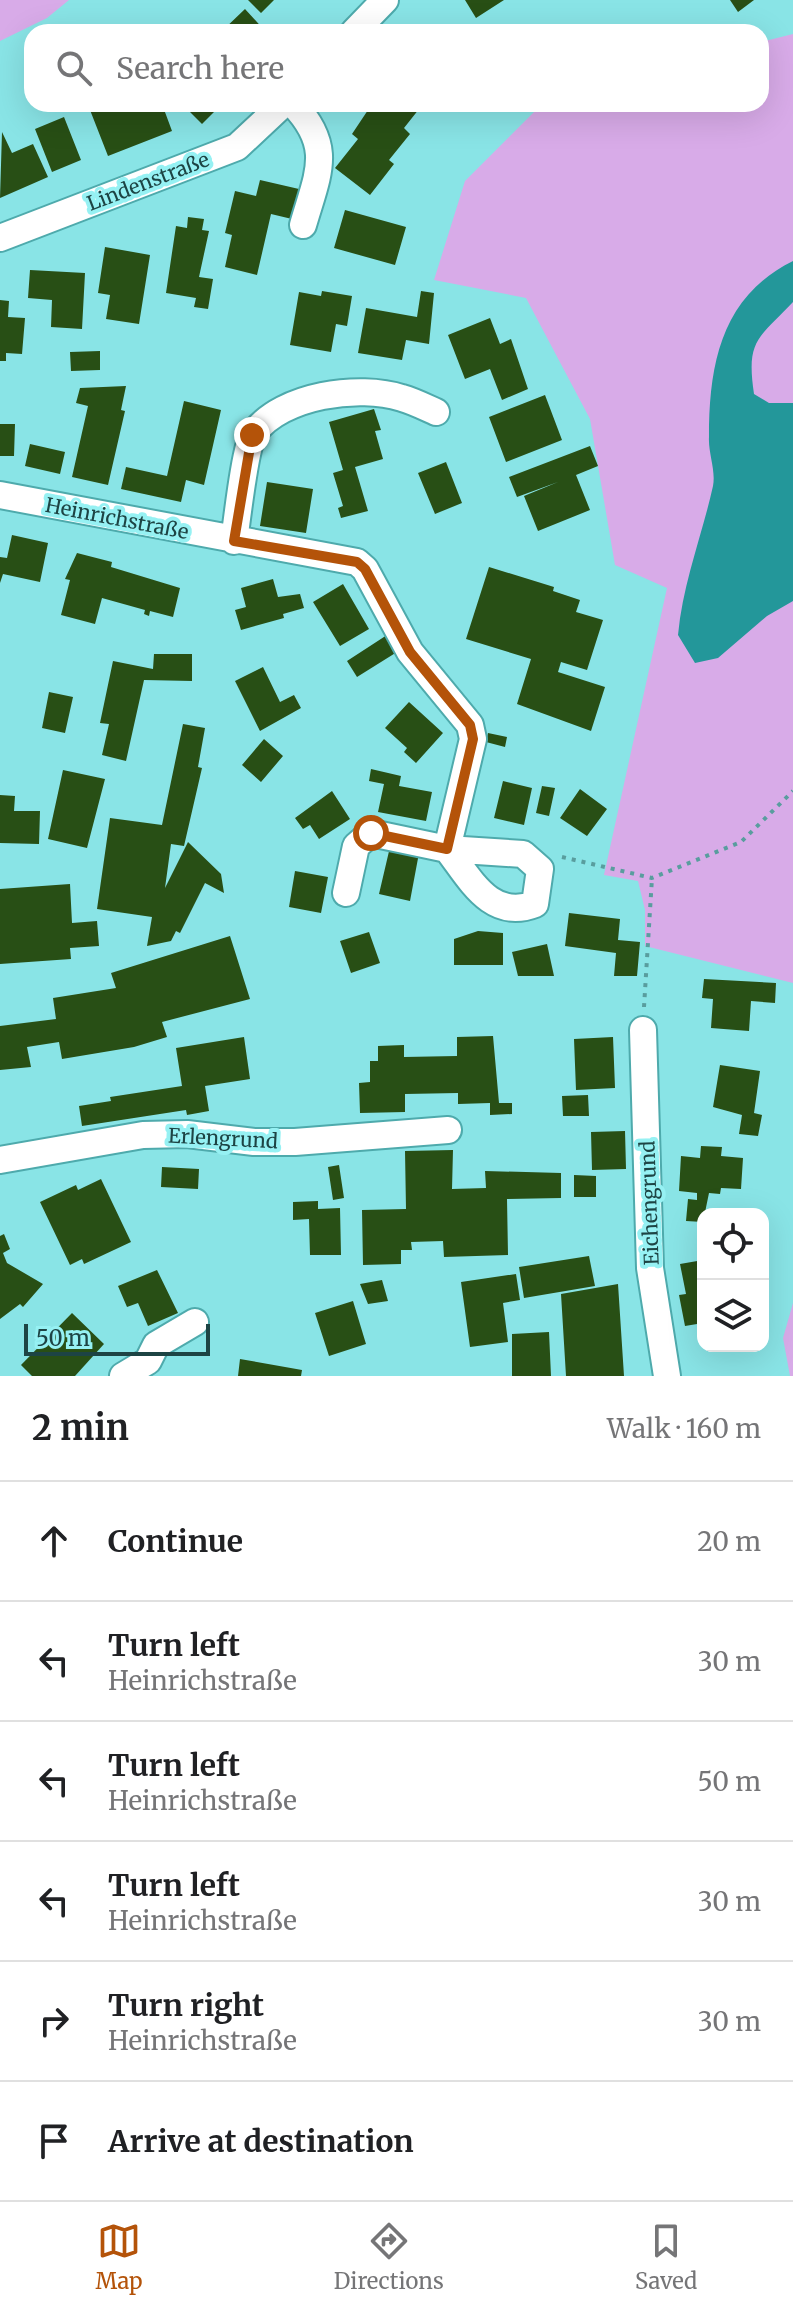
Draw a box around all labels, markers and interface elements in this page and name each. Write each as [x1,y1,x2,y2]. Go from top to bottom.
search box [24,24,769,112]
icon: search [52,46,96,90]
text: Search here [116,49,284,87]
street label: Lindenstraße [83,146,213,216]
route end [234,417,270,453]
street label: Heinrichstraße [43,492,191,544]
route start [353,815,389,851]
street label: Erlengrund [167,1123,279,1153]
street label: Eichengrund [634,1140,664,1266]
map controls [697,1208,769,1352]
button: locate [697,1208,769,1280]
button: layers [697,1280,769,1352]
scale bar [24,1320,210,1356]
text: 50 m [36,1324,90,1352]
text: 2 min [32,1407,129,1449]
text: Walk · 160 m [607,1412,761,1445]
icon: ahead [32,1519,76,1563]
text: Continue [108,1522,243,1560]
text: 20 m [697,1525,761,1558]
text: Turn left [108,1626,240,1664]
icon: left [32,1639,76,1683]
text: 30 m [698,1645,761,1678]
text: Heinrichstraße [108,1664,297,1697]
text: Turn left [108,1746,240,1784]
icon: left [32,1759,76,1803]
text: 50 m [697,1765,761,1798]
text: Heinrichstraße [108,1784,297,1817]
text: Turn left [108,1866,240,1904]
icon: left [32,1879,76,1923]
text: 30 m [698,1885,761,1918]
text: Heinrichstraße [108,1904,297,1937]
text: Turn right [108,1986,264,2024]
icon: right [32,1999,76,2043]
text: 30 m [698,2005,761,2038]
text: Heinrichstraße [108,2024,297,2057]
icon: arrive [32,2119,76,2163]
text: Arrive at destination [108,2122,414,2160]
tab: Map [96,2219,143,2295]
tab: Directions [334,2219,444,2295]
tab: Saved [635,2219,697,2295]

